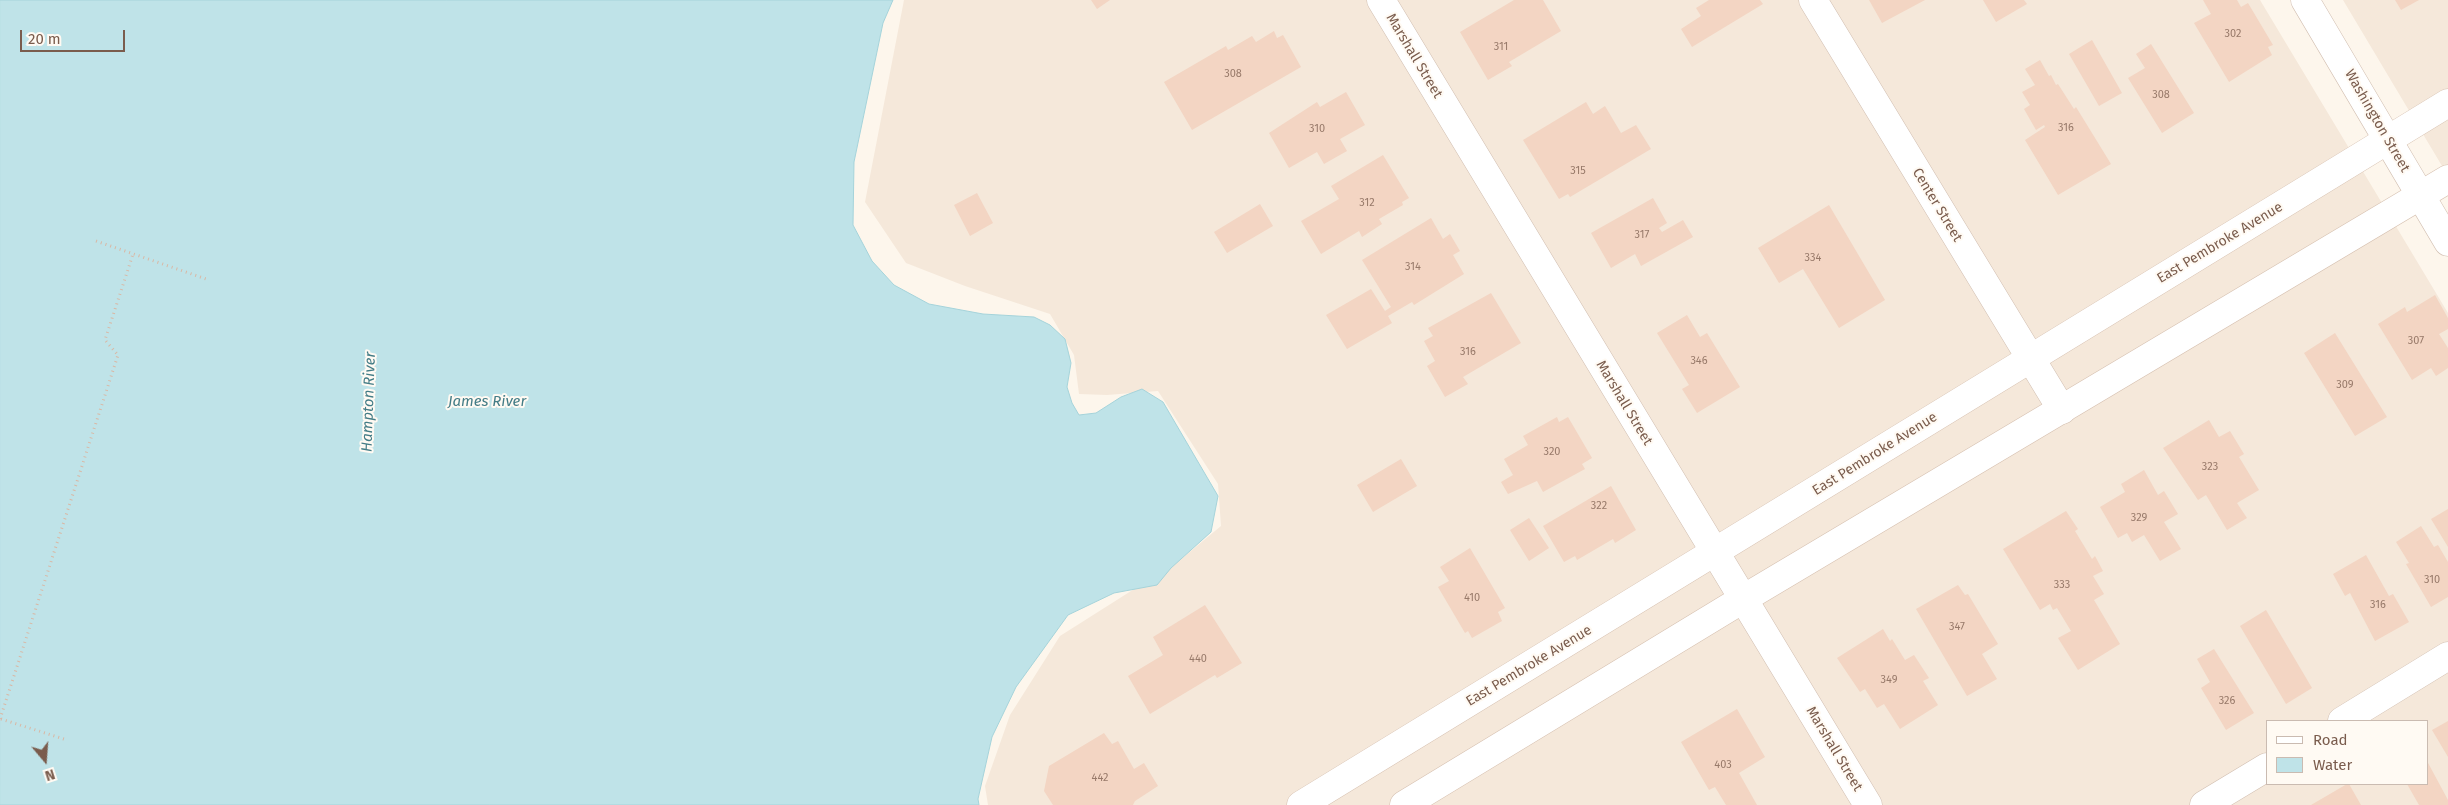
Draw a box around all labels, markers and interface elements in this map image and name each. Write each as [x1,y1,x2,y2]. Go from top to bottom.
street label: Marshall Street [1382,11,1446,101]
scale bar [22,20,128,52]
house number: 302 [2225,27,2241,41]
text: 20 m [28,30,61,48]
house number: 311 [1494,40,1508,54]
house number: 308 [1224,67,1242,81]
street label: Washington Street [2341,67,2413,175]
house number: 308 [2152,88,2170,102]
house number: 316 [2058,121,2074,135]
house number: 310 [1309,122,1325,136]
house number: 315 [1570,164,1586,178]
street label: Center Street [1908,165,1966,245]
house number: 312 [1359,196,1375,210]
street label: East Pembroke Avenue [2154,199,2286,287]
house number: 317 [1635,228,1649,242]
house number: 334 [1805,251,1821,265]
house number: 314 [1405,260,1421,274]
house number: 307 [2408,334,2424,348]
house number: 316 [1460,345,1476,359]
water label: Hampton River [358,352,380,452]
house number: 346 [1690,354,1708,368]
street label: Marshall Street [1592,358,1656,448]
house number: 309 [2336,378,2354,392]
water label: James River [448,393,526,411]
street label: East Pembroke Avenue [1810,409,1940,499]
house number: 320 [1544,445,1560,459]
house number: 323 [2202,460,2218,474]
house number: 322 [1591,499,1607,513]
house number: 329 [2131,511,2147,525]
house number: 310 [2424,573,2440,587]
house number: 333 [2054,578,2070,592]
house number: 410 [1464,591,1480,605]
house number: 316 [2370,598,2386,612]
house number: 347 [1949,620,1965,634]
street label: East Pembroke Avenue [1463,622,1595,710]
house number: 440 [1189,652,1207,666]
house number: 349 [1881,673,1897,687]
house number: 326 [2219,694,2235,708]
street label: Marshall Street [1802,704,1866,794]
legend [2266,720,2428,785]
text: Road [2313,731,2348,749]
north arrow [20,735,70,785]
text: Water [2313,756,2352,774]
house number: 403 [1714,758,1732,772]
text: N [43,765,57,784]
house number: 442 [1092,771,1108,785]

